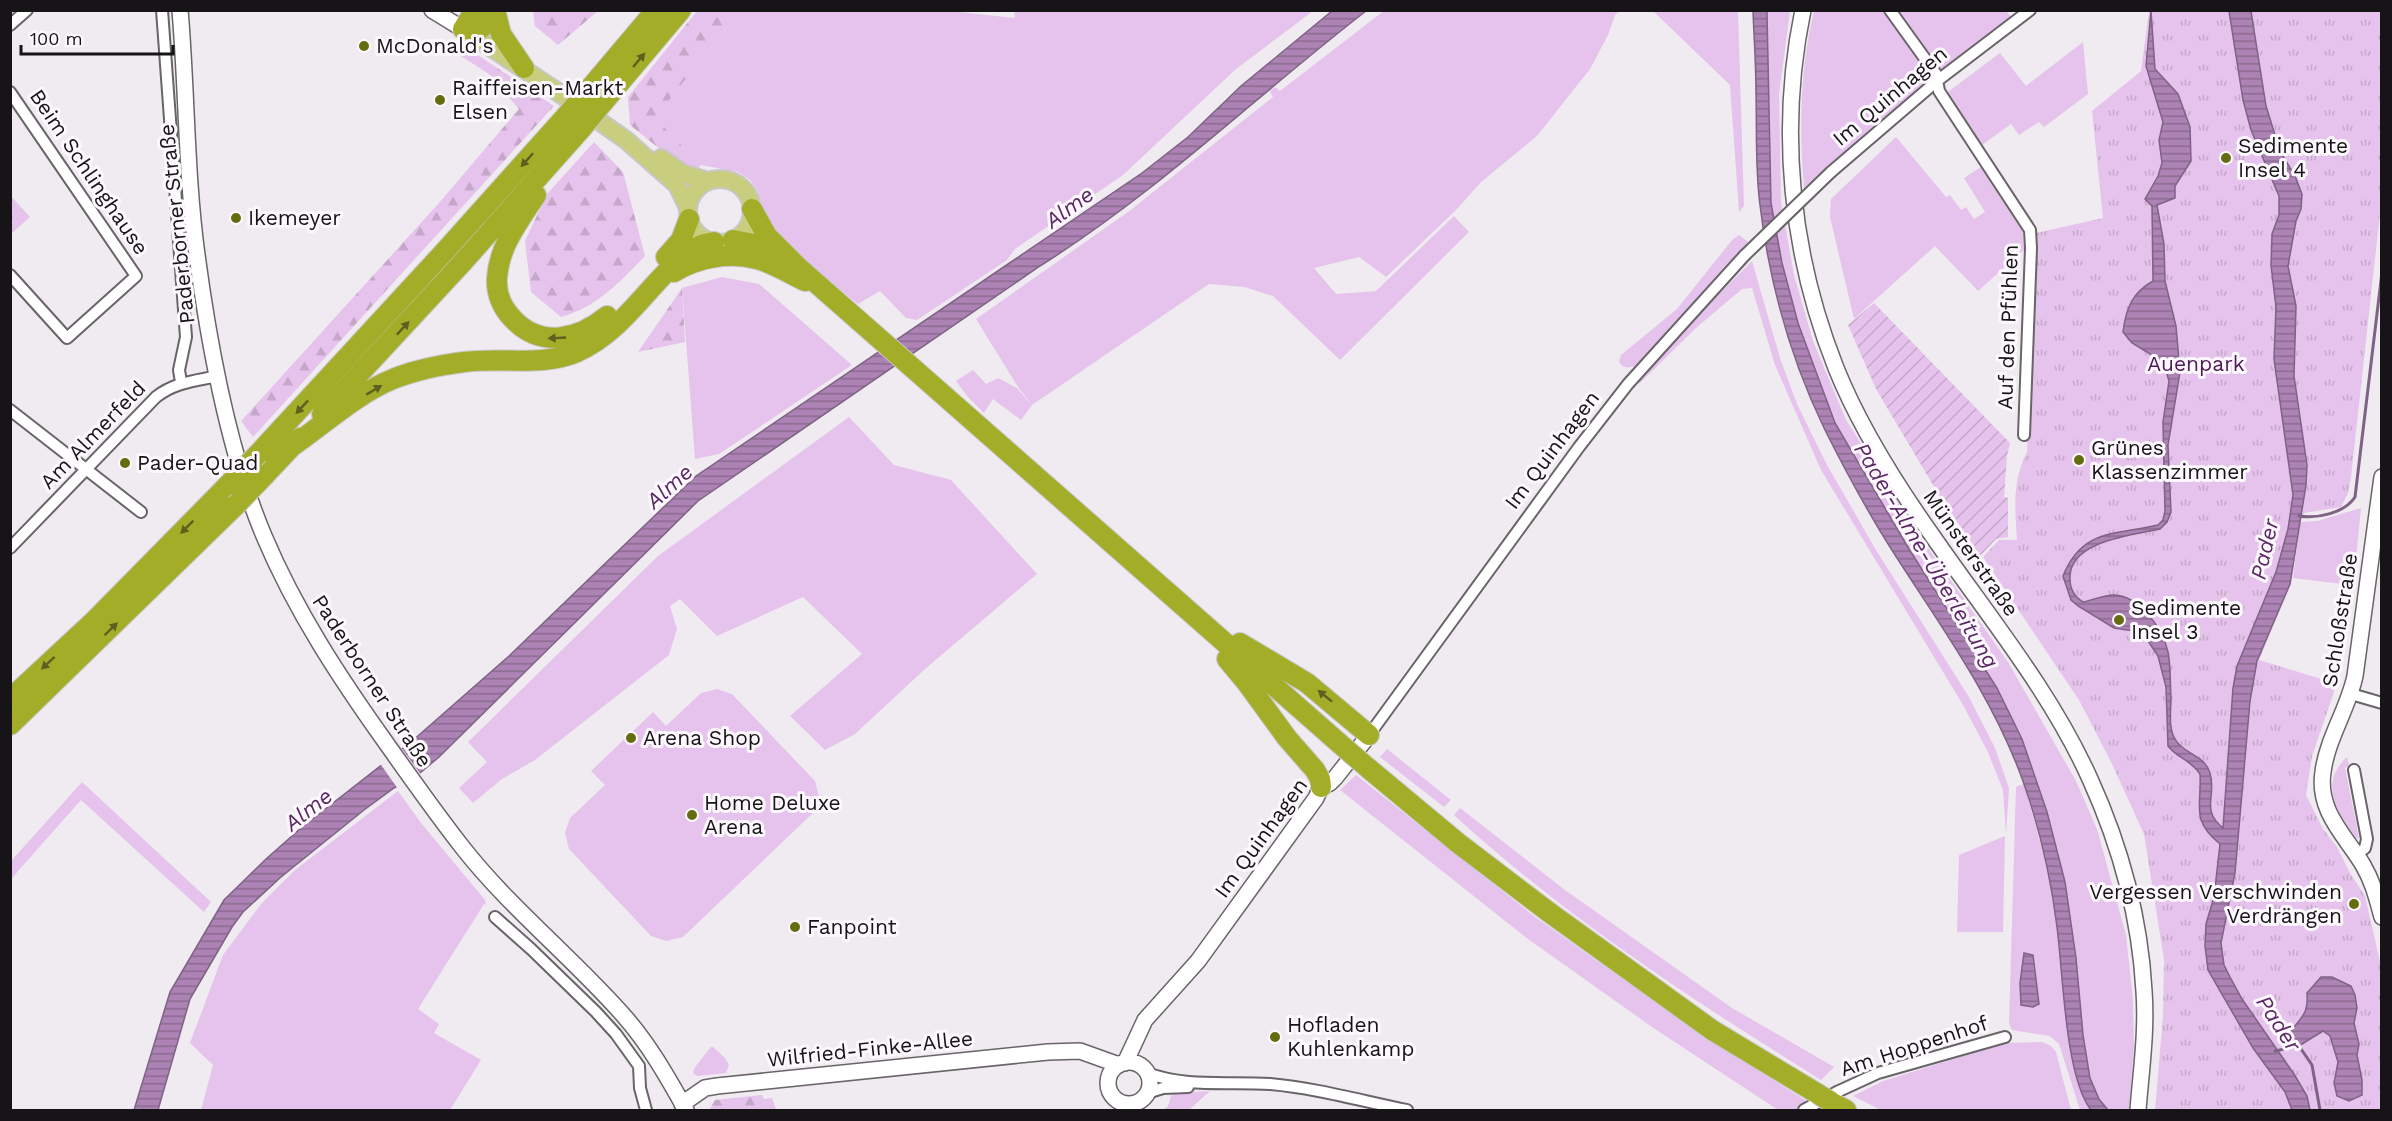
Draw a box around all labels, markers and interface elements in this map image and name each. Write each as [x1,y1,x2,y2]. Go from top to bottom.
scale bar [21,18,172,56]
text: 100 m [30,28,83,49]
place label: McDonald's [376,33,493,58]
marker: McDonald's [357,39,371,53]
street label: Im Quinhagen [1827,40,1952,151]
one-way arrow [632,53,645,68]
place label: Raiffeisen-Markt Elsen [452,75,623,124]
street label: Beim Schlinghause [25,84,154,259]
marker: Raiffeisen-Markt Elsen [433,93,447,107]
street label: Paderborner Straße [154,123,199,325]
place label: Sedimente Insel 4 [2238,133,2348,182]
marker: Sedimente Insel 4 [2219,151,2233,165]
one-way arrow [521,152,534,167]
water label: Alme [1039,181,1098,234]
place label: Ikemeyer [248,205,341,230]
marker: Ikemeyer [229,211,243,225]
street label: Auf den Pfühlen [1992,244,2023,410]
one-way arrow [396,321,410,335]
one-way arrow [548,333,567,342]
park label: Auenpark [2147,351,2245,376]
street label: Am Almerfeld [35,375,151,494]
one-way arrow [366,384,382,395]
street label: Im Quinhagen [1499,386,1604,514]
one-way arrow [296,400,310,414]
place label: Grünes Klassenzimmer [2091,435,2248,484]
water label: Pader-Alme-Überleitung [1849,438,2004,673]
place label: Pader-Quad [137,450,258,475]
marker: Grünes Klassenzimmer [2072,453,2086,467]
marker: Pader-Quad [118,456,132,470]
water label: Alme [640,459,698,514]
street label: Münsterstraße [1918,485,2024,621]
water label: Pader [2245,515,2284,582]
one-way arrow [181,519,195,533]
street label: Schloßstraße [2317,551,2362,689]
street label: Paderborner Straße [307,590,438,772]
place label: Sedimente Insel 3 [2131,595,2241,644]
marker: Sedimente Insel 3 [2112,613,2126,627]
one-way arrow [104,622,118,636]
one-way arrow [42,656,56,670]
one-way arrow [1317,690,1333,703]
place label: Arena Shop [643,725,761,750]
marker: Arena Shop [624,731,638,745]
street label: Im Quinhagen [1209,773,1312,902]
water label: Alme [279,783,337,836]
place label: Home Deluxe Arena [704,790,841,839]
marker: Home Deluxe Arena [685,808,699,822]
place label: Vergessen Verschwinden Verdrängen [2089,879,2342,928]
marker: Vergessen Verschwinden Verdrängen [2347,897,2361,911]
place label: Fanpoint [807,914,897,939]
marker: Fanpoint [788,920,802,934]
water label: Pader [2251,991,2307,1057]
street label: Am Hoppenhof [1837,1010,1991,1081]
place label: Hofladen Kuhlenkamp [1287,1012,1415,1061]
street label: Wilfried-Finke-Allee [766,1025,974,1072]
marker: Hofladen Kuhlenkamp [1268,1030,1282,1044]

